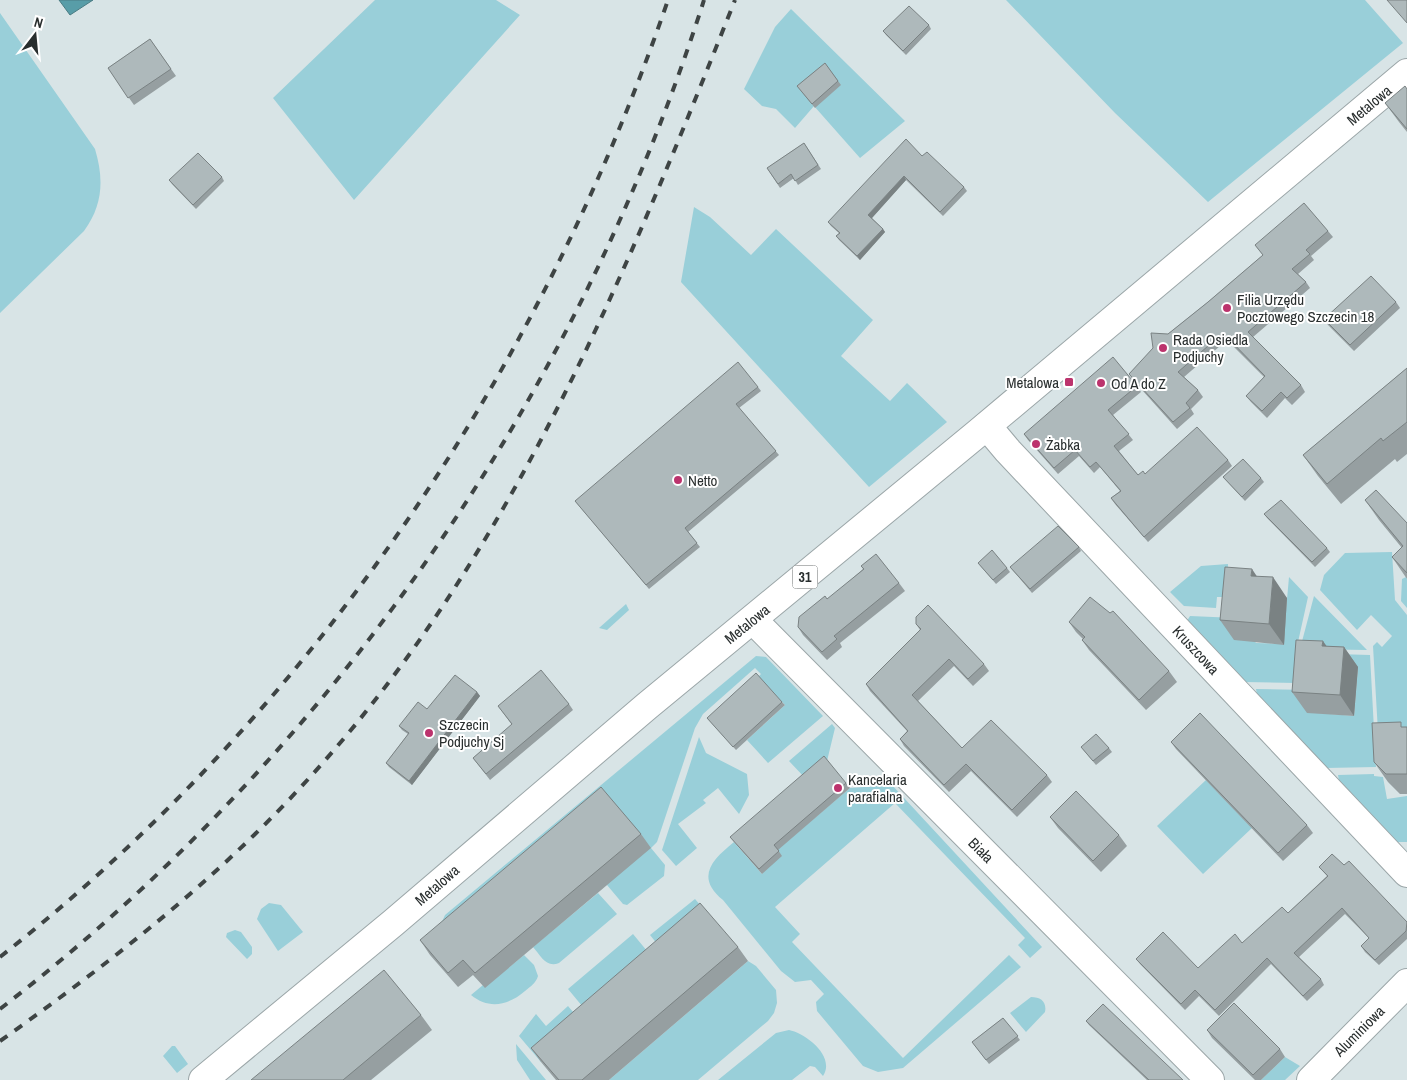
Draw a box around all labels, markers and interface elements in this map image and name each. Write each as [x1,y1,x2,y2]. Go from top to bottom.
north arrow [10,10,60,60]
text: N [32,13,45,32]
street label: Metalowa [1342,80,1396,130]
place label: Filia Urzędu Pocztowego Szczecin 18 [1237,289,1375,327]
marker: Filia Urzędu Pocztowego Szczecin 18 [1221,302,1233,314]
place label: Rada Osiedla Podjuchy [1173,329,1248,367]
marker: Rada Osiedla Podjuchy [1157,342,1169,354]
place label: Metalowa [1006,372,1059,393]
place label: Od A do Z [1111,373,1166,394]
marker: Metalowa [1063,376,1075,388]
marker: Od A do Z [1095,377,1107,389]
place label: Żabka [1046,434,1080,455]
marker: Żabka [1030,438,1042,450]
place label: Netto [688,470,718,491]
marker: Netto [672,474,684,486]
road number: 31 [792,566,818,588]
street label: Metalowa [720,599,774,649]
street label: Kruszcowa [1168,621,1224,679]
place label: Szczecin Podjuchy Sj [439,714,504,752]
marker: Szczecin Podjuchy Sj [423,727,435,739]
place label: Kancelaria parafialna [848,769,907,807]
marker: Kancelaria parafialna [832,782,844,794]
street label: Biała [964,833,998,867]
street label: Metalowa [410,860,464,910]
street label: Aluminiowa [1328,1001,1389,1062]

